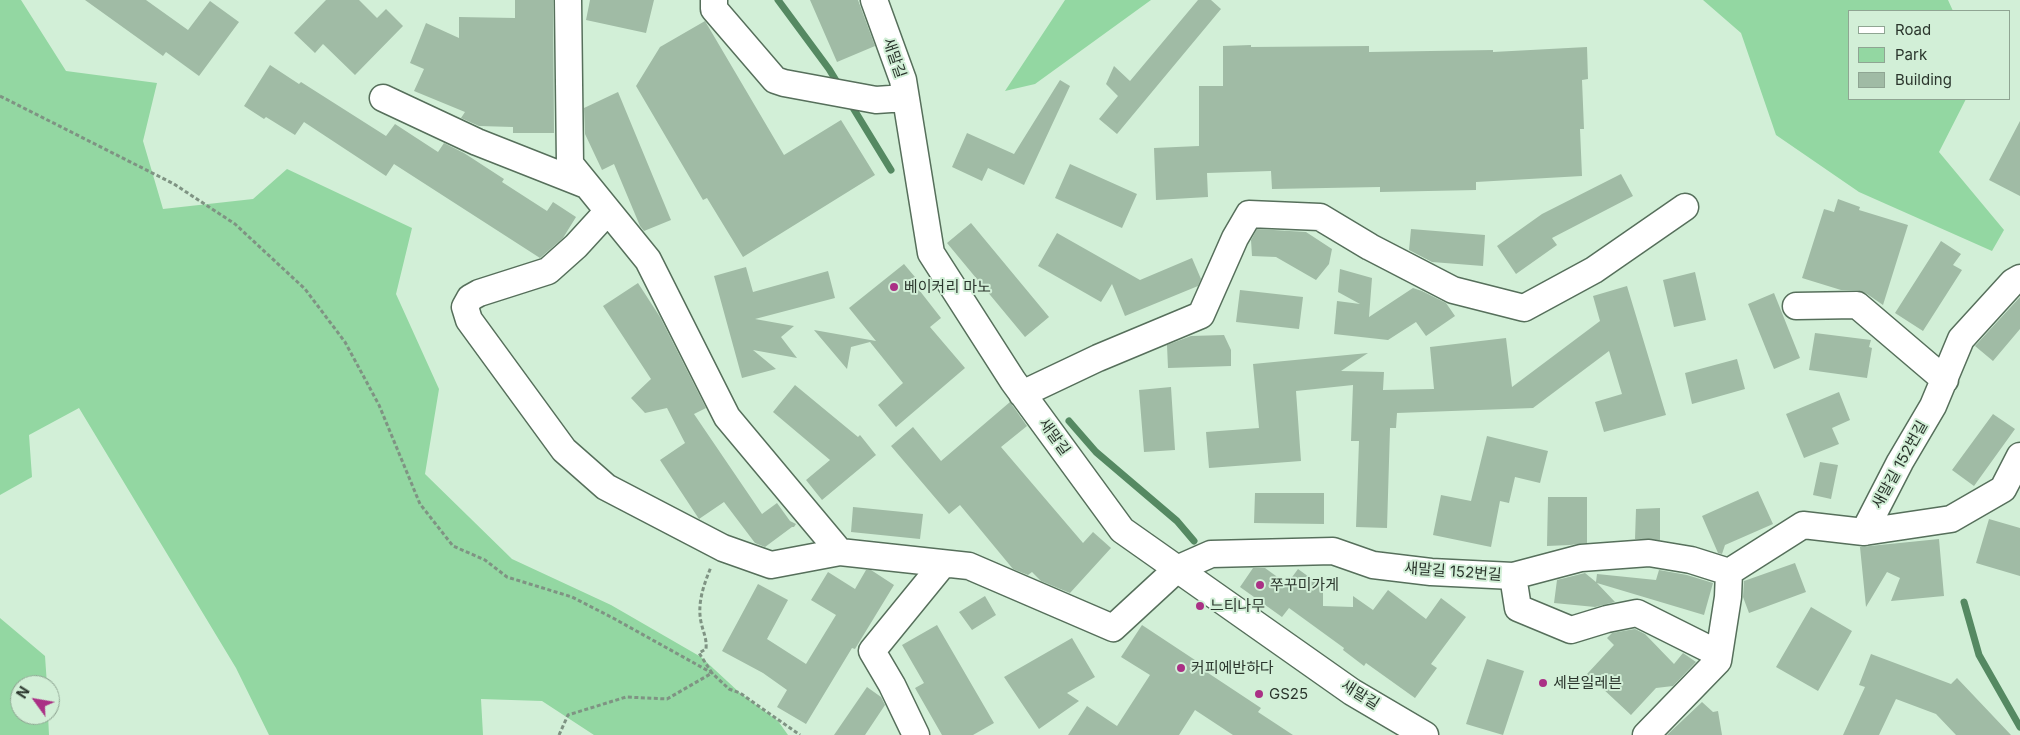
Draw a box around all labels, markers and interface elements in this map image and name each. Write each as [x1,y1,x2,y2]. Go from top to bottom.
legend [1848,10,2010,100]
text: Road [1895,20,1931,39]
street label: 새말길 [879,35,909,81]
text: Park [1895,45,1927,64]
text: Building [1895,70,1952,89]
place label: 베이커리 마노 [904,278,991,296]
marker: 베이커리 마노 [888,281,900,293]
street label: 새말길 [1035,415,1073,459]
street label: 새말길 152번길 [1868,418,1932,512]
street label: 새말길 152번길 [1404,560,1502,584]
place label: 쭈꾸미가게 [1270,576,1339,594]
marker: 쭈꾸미가게 [1254,579,1266,591]
place label: 느티나무 [1210,597,1265,615]
marker: 느티나무 [1194,600,1206,612]
place label: 커피에반하다 [1191,659,1274,677]
marker: 커피에반하다 [1175,662,1187,674]
place label: 세븐일레븐 [1553,674,1622,692]
north arrow [10,675,60,725]
street label: 새말길 [1338,676,1382,714]
marker: 세븐일레븐 [1537,677,1549,689]
text: N [13,683,33,701]
place label: GS25 [1269,685,1308,703]
marker: GS25 [1253,688,1265,700]

